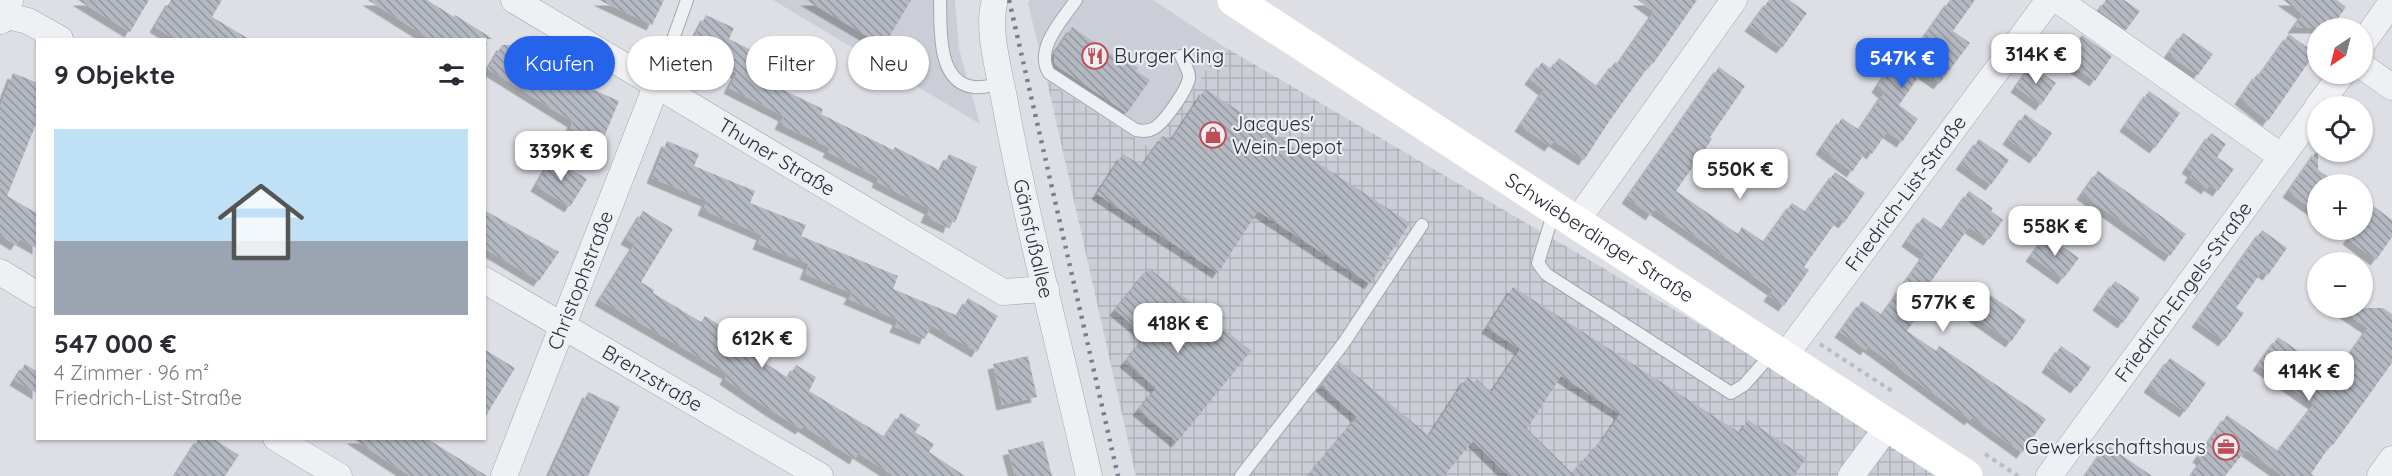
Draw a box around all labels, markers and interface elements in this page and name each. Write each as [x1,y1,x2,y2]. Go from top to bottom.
north arrow [2307,18,2373,84]
map controls [2307,18,2373,318]
pin: 314K € [1987,34,2085,85]
chip: Kaufen [504,36,615,90]
chip: Mieten [627,36,734,90]
chip: Filter [746,36,836,90]
chip: Neu [848,36,929,90]
pin: 547K € [1853,38,1951,89]
restaurant icon: Burger King [1080,41,1110,71]
text: 314K € [2005,41,2067,66]
place label: Burger King [1114,43,1224,68]
text: 547K € [1870,45,1934,70]
text: 9 Objekte [54,58,175,91]
icon: filters [435,58,468,91]
button: locate [2307,96,2373,162]
street label: Friedrich-List-Straße [1839,110,1971,276]
place label: Jacques' Wein-Depot [1232,111,1343,159]
street label: Thuner Straße [714,112,840,201]
shop icon: Jacques' Wein-Depot [1198,120,1228,150]
pin: 339K € [512,131,610,182]
text: 339K € [529,138,593,163]
pin: 550K € [1691,149,1789,200]
text: 550K € [1707,156,1773,181]
street label: Schwieberdinger Straße [1501,167,1699,308]
icon: home [207,168,315,276]
button: + [2307,174,2373,240]
street label: Gänsfußallee [1008,176,1060,301]
street label: Friedrich-Engels-Straße [2109,196,2257,387]
pin: 558K € [2006,206,2104,257]
street label: Christophstraße [541,207,618,353]
text: 558K € [2022,213,2088,238]
button: − [2307,252,2373,318]
pin: 577K € [1894,282,1992,333]
text: 577K € [1911,289,1975,314]
pin: 418K € [1129,303,1227,354]
text: 418K € [1147,310,1209,335]
pin: 612K € [713,318,811,369]
text: 612K € [731,325,793,350]
text: 547 000 € [54,327,177,360]
street label: Brenzstraße [598,339,707,417]
pin: 414K € [2260,351,2358,402]
text: 414K € [2278,358,2340,383]
text: 4 Zimmer · 96 m² [54,360,209,385]
text: Friedrich-List-Straße [54,385,242,410]
office icon: Gewerkschaftshaus [2211,432,2241,462]
place label: Gewerkschaftshaus [2025,434,2206,459]

